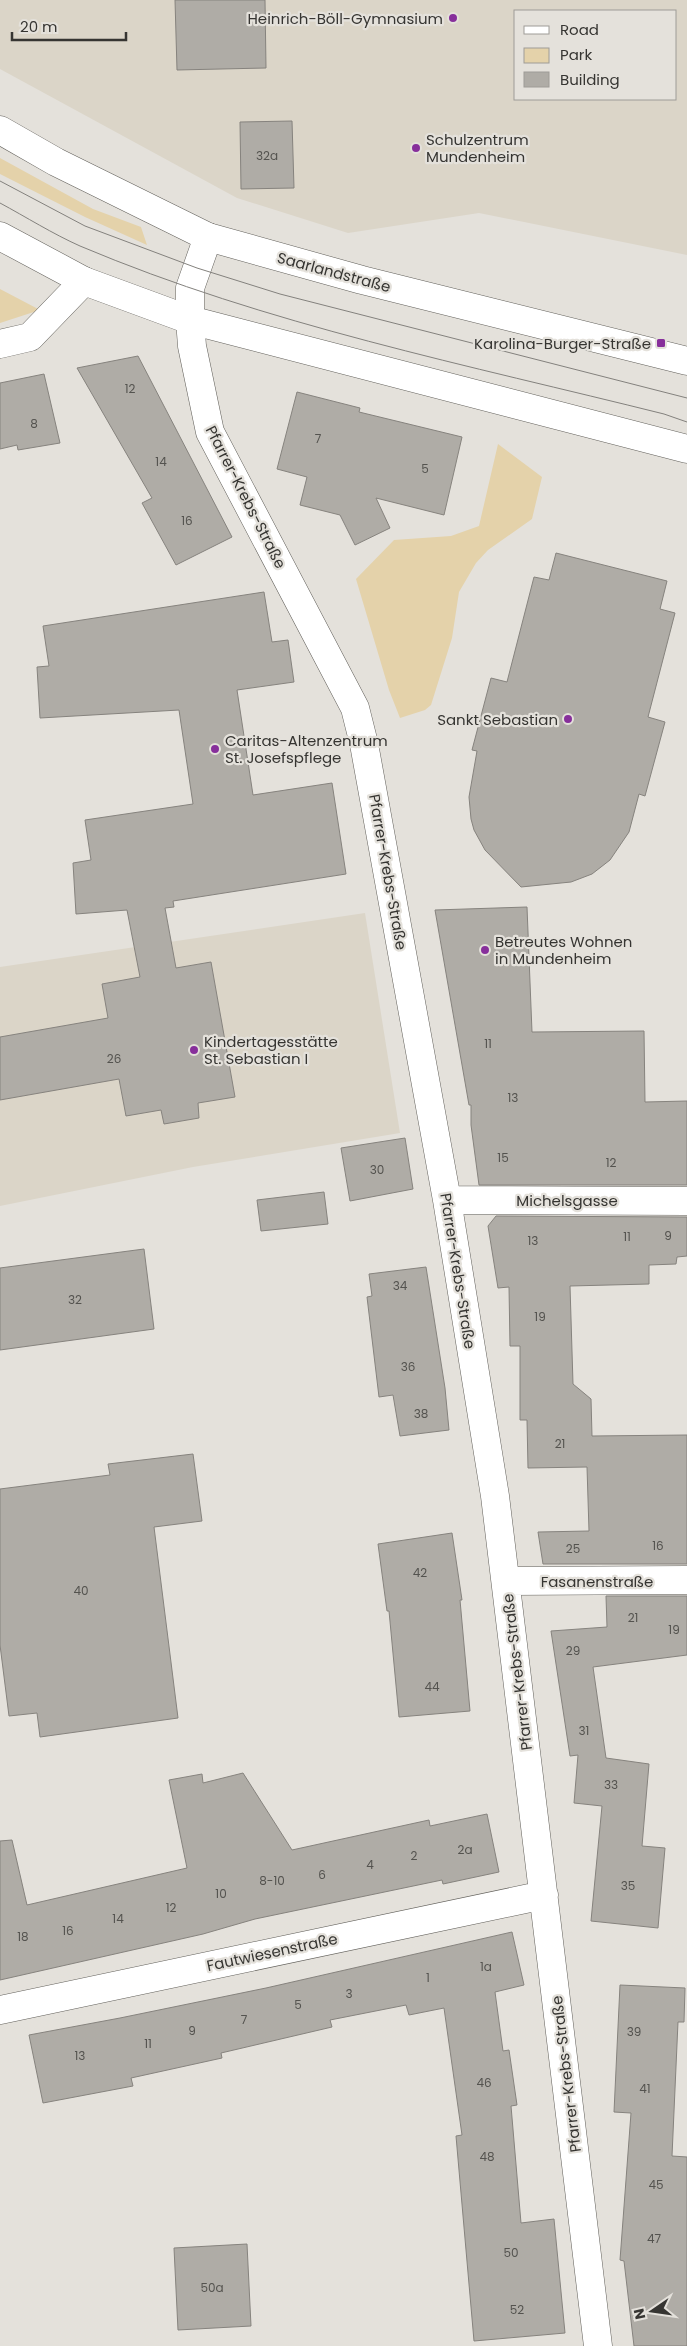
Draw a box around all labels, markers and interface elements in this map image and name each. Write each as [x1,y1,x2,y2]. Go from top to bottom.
place label: Heinrich-Böll-Gymnasium [247,8,443,29]
scale bar [12,10,126,42]
legend [514,10,677,100]
marker: Heinrich-Böll-Gymnasium [447,12,459,24]
text: 20 m [20,16,58,37]
text: Road [560,19,599,40]
text: Park [560,44,592,65]
text: Building [560,69,620,90]
place label: Schulzentrum Mundenheim [426,129,529,167]
marker: Schulzentrum Mundenheim [410,142,422,154]
house number: 32a [256,147,278,164]
street label: Saarlandstraße [275,247,393,297]
place label: Karolina-Burger-Straße [474,333,651,354]
marker: Karolina-Burger-Straße [655,337,667,349]
house number: 12 [125,380,135,397]
house number: 8 [30,415,38,432]
street label: Pfarrer-Krebs-Straße [201,422,291,572]
house number: 7 [315,430,322,447]
house number: 14 [155,453,167,470]
house number: 5 [421,460,429,477]
house number: 16 [181,512,193,529]
place label: Sankt Sebastian [437,709,558,730]
marker: Sankt Sebastian [562,713,574,725]
place label: Caritas-Altenzentrum St. Josefspflege [225,730,388,768]
marker: Caritas-Altenzentrum St. Josefspflege [209,743,221,755]
street label: Pfarrer-Krebs-Straße [364,792,412,952]
place label: Betreutes Wohnen in Mundenheim [495,931,632,969]
marker: Betreutes Wohnen in Mundenheim [479,944,491,956]
place label: Kindertagesstätte St. Sebastian I [204,1031,338,1069]
house number: 11 [484,1035,492,1052]
marker: Kindertagesstätte St. Sebastian I [188,1044,200,1056]
house number: 26 [107,1050,121,1067]
house number: 13 [508,1089,518,1106]
house number: 15 [497,1149,509,1166]
house number: 12 [606,1154,616,1171]
house number: 30 [370,1161,384,1178]
street label: Michelsgasse [516,1190,618,1211]
street label: Pfarrer-Krebs-Straße [435,1191,481,1351]
house number: 9 [664,1227,672,1244]
house number: 11 [623,1228,631,1245]
house number: 13 [528,1232,538,1249]
house number: 34 [393,1277,408,1294]
house number: 32 [68,1291,82,1308]
house number: 19 [534,1308,546,1325]
house number: 36 [401,1358,415,1375]
house number: 38 [414,1405,428,1422]
house number: 21 [555,1435,565,1452]
house number: 16 [652,1537,664,1554]
house number: 25 [566,1540,580,1557]
house number: 42 [413,1564,427,1581]
street label: Fasanenstraße [541,1571,653,1592]
house number: 40 [73,1582,89,1599]
street label: Pfarrer-Krebs-Straße [497,1592,537,1752]
house number: 21 [628,1609,638,1626]
house number: 19 [668,1621,680,1638]
house number: 29 [566,1642,580,1659]
house number: 44 [424,1678,440,1695]
house number: 31 [579,1722,589,1739]
house number: 33 [604,1776,618,1793]
house number: 2a [457,1841,473,1858]
house number: 2 [411,1847,418,1864]
house number: 4 [366,1856,374,1873]
house number: 6 [318,1866,326,1883]
house number: 8-10 [259,1872,285,1889]
house number: 35 [621,1877,635,1894]
house number: 10 [215,1885,227,1902]
house number: 12 [166,1899,176,1916]
house number: 14 [112,1910,124,1927]
house number: 16 [62,1922,74,1939]
house number: 18 [17,1928,29,1945]
street label: Fautwiesenstraße [205,1928,339,1976]
house number: 1a [480,1958,492,1975]
house number: 1 [426,1969,430,1986]
house number: 3 [345,1985,353,2002]
street label: Pfarrer-Krebs-Straße [546,1994,586,2154]
house number: 5 [294,1996,302,2013]
house number: 7 [241,2011,248,2028]
house number: 9 [188,2022,196,2039]
house number: 39 [627,2023,641,2040]
house number: 11 [144,2035,152,2052]
house number: 13 [75,2047,85,2064]
house number: 46 [476,2074,492,2091]
house number: 41 [639,2080,651,2097]
house number: 48 [479,2148,495,2165]
house number: 45 [648,2176,664,2193]
house number: 47 [647,2230,661,2247]
house number: 50 [503,2244,519,2261]
house number: 50a [200,2279,224,2296]
north arrow [627,2286,677,2336]
house number: 52 [510,2301,524,2318]
text: N [628,2307,650,2321]

